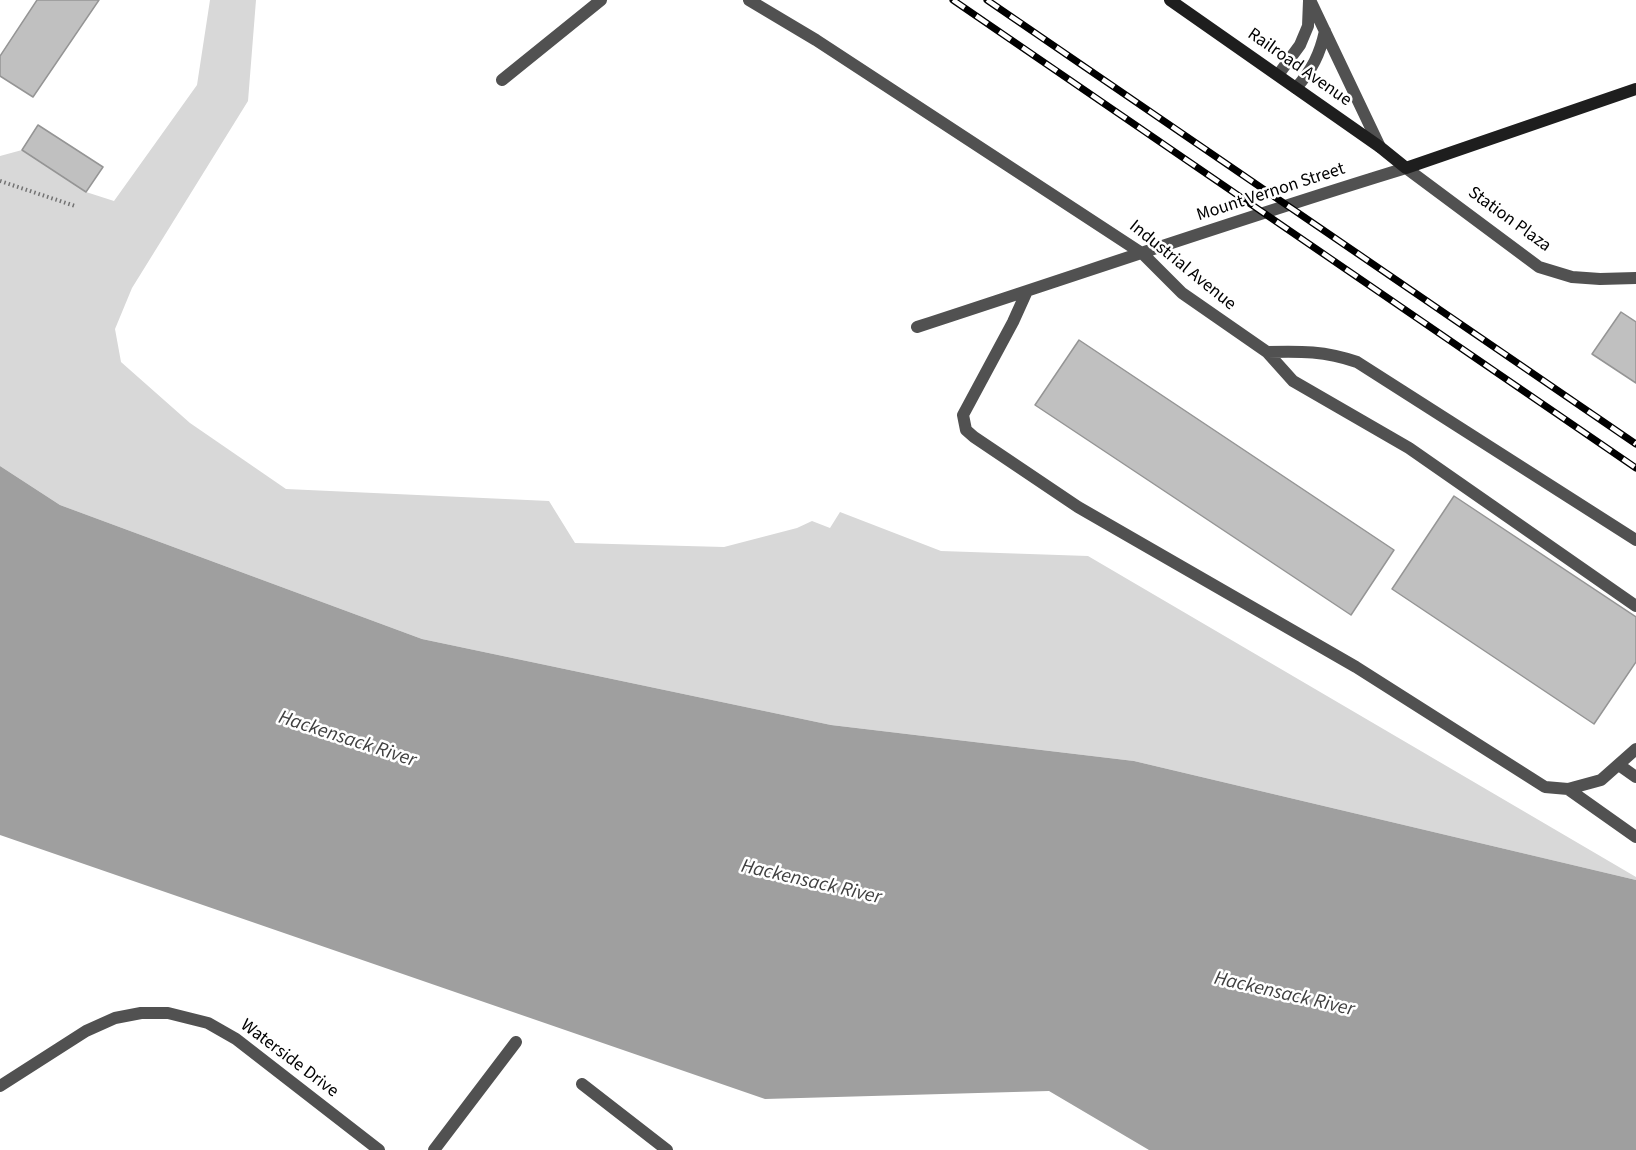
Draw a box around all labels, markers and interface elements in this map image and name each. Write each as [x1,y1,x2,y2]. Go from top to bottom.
street label: Railroad Avenue [1243,24,1355,112]
street label: Mount Vernon Street [1194,159,1348,227]
street label: Station Plaza [1463,183,1555,257]
street label: Industrial Avenue [1124,216,1240,316]
water label: Hackensack River [275,706,419,774]
water label: Hackensack River [738,855,884,911]
water label: Hackensack River [1211,967,1357,1023]
street label: Waterside Drive [236,1015,342,1103]

